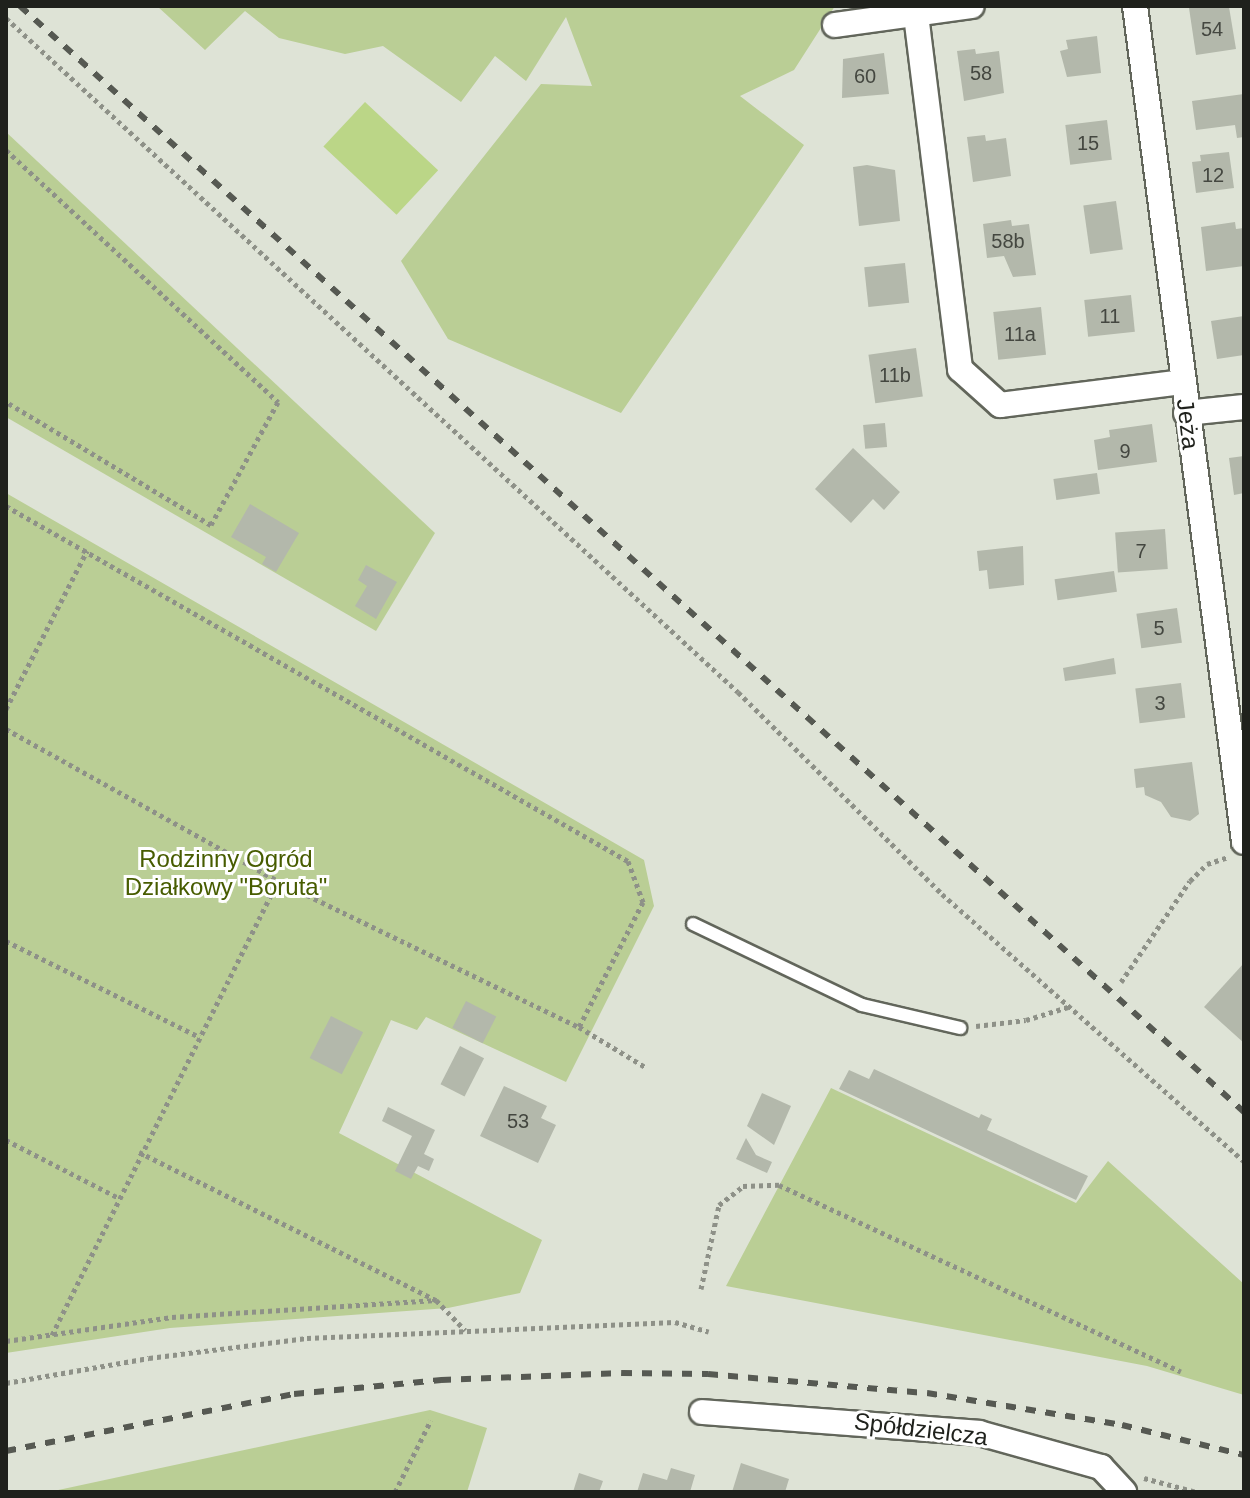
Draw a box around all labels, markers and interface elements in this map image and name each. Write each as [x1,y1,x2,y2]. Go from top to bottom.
house number: 54 [1201,17,1223,41]
house number: 58 [970,61,992,85]
house number: 60 [854,64,876,88]
house number: 15 [1077,131,1099,155]
house number: 12 [1202,163,1224,187]
house number: 58b [991,229,1025,253]
house number: 11 [1100,304,1120,328]
house number: 11a [1004,322,1036,346]
house number: 11b [879,363,911,387]
street label: Jeża [1171,397,1205,451]
house number: 9 [1119,439,1131,463]
house number: 7 [1135,539,1147,563]
house number: 5 [1153,616,1165,640]
house number: 3 [1154,691,1166,715]
park label: Rodzinny Ogród Działkowy "Boruta" [125,845,327,901]
house number: 53 [507,1109,529,1133]
street label: Spółdzielcza [852,1406,990,1452]

